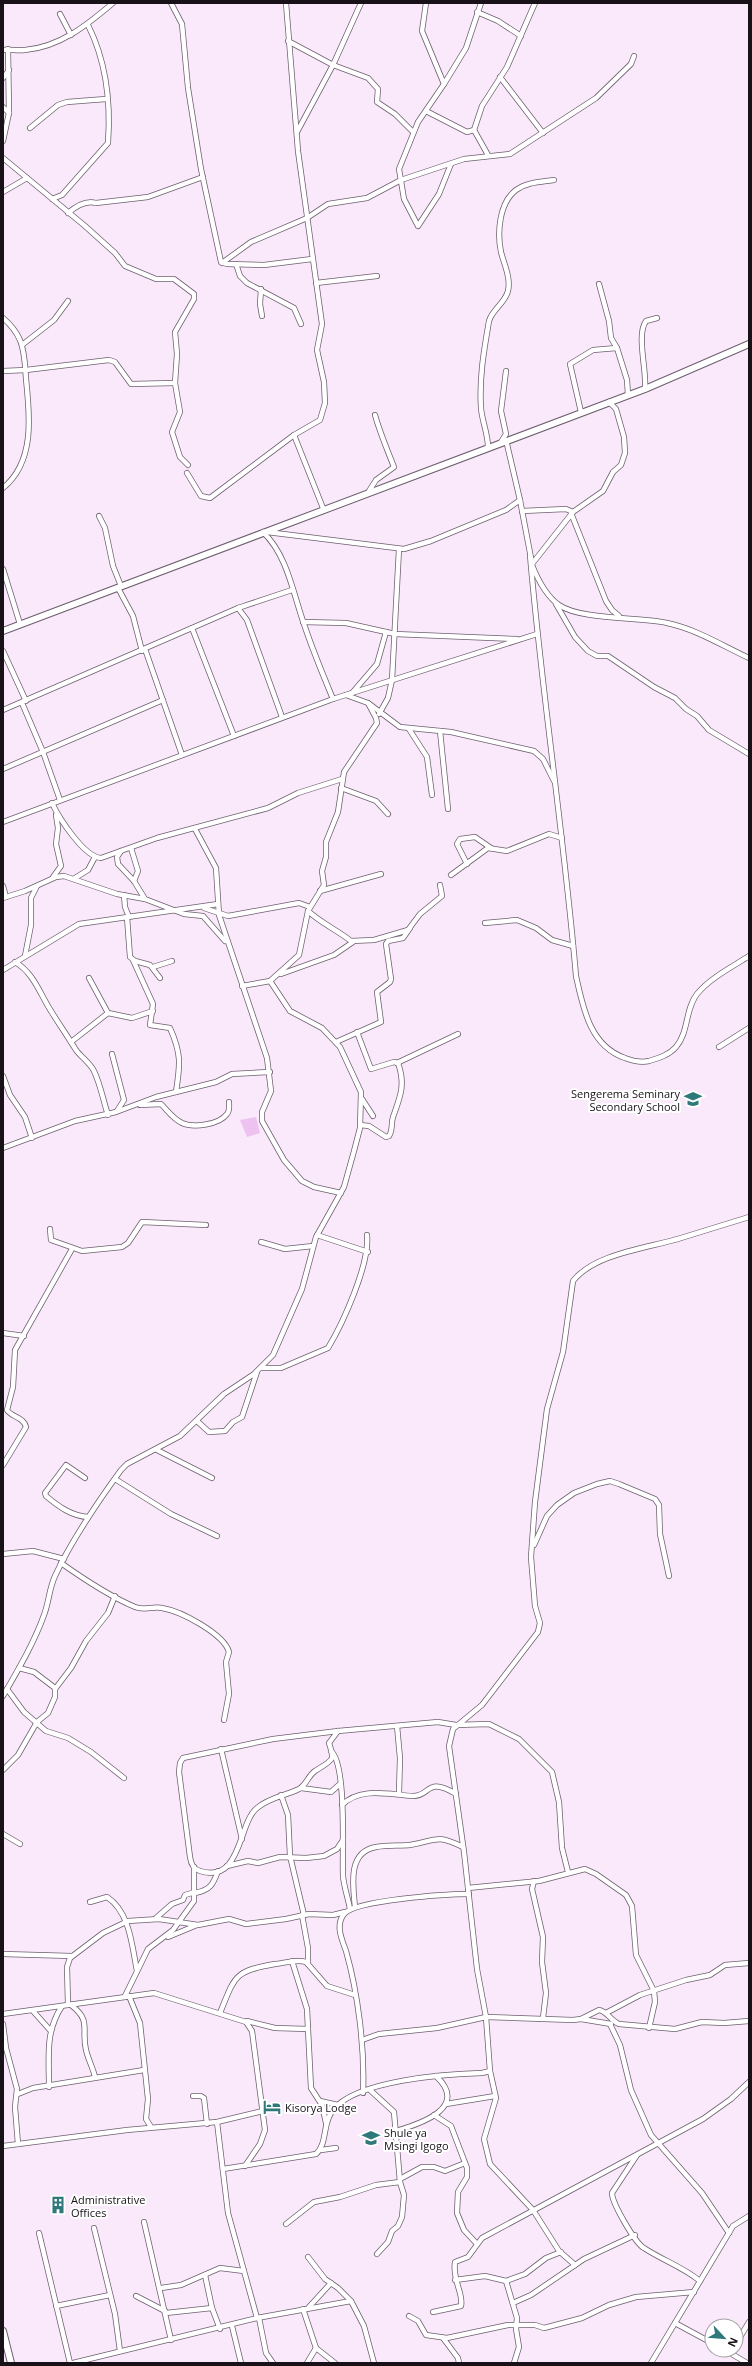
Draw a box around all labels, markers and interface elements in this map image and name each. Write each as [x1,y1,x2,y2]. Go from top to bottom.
place label: Sengerema Seminary Secondary School [571,1086,680,1114]
school or university icon: Sengerema Seminary Secondary School [683,1089,703,1109]
hotel icon: Kisorya Lodge [262,2097,282,2117]
place label: Kisorya Lodge [285,2100,357,2115]
place label: Shule ya Msingi Igogo [384,2125,449,2153]
school or university icon: Shule ya Msingi Igogo [361,2128,381,2148]
place label: Administrative Offices [71,2192,145,2220]
building icon: Administrative Offices [48,2195,68,2215]
north arrow [704,2318,744,2358]
text: N [725,2335,742,2350]

